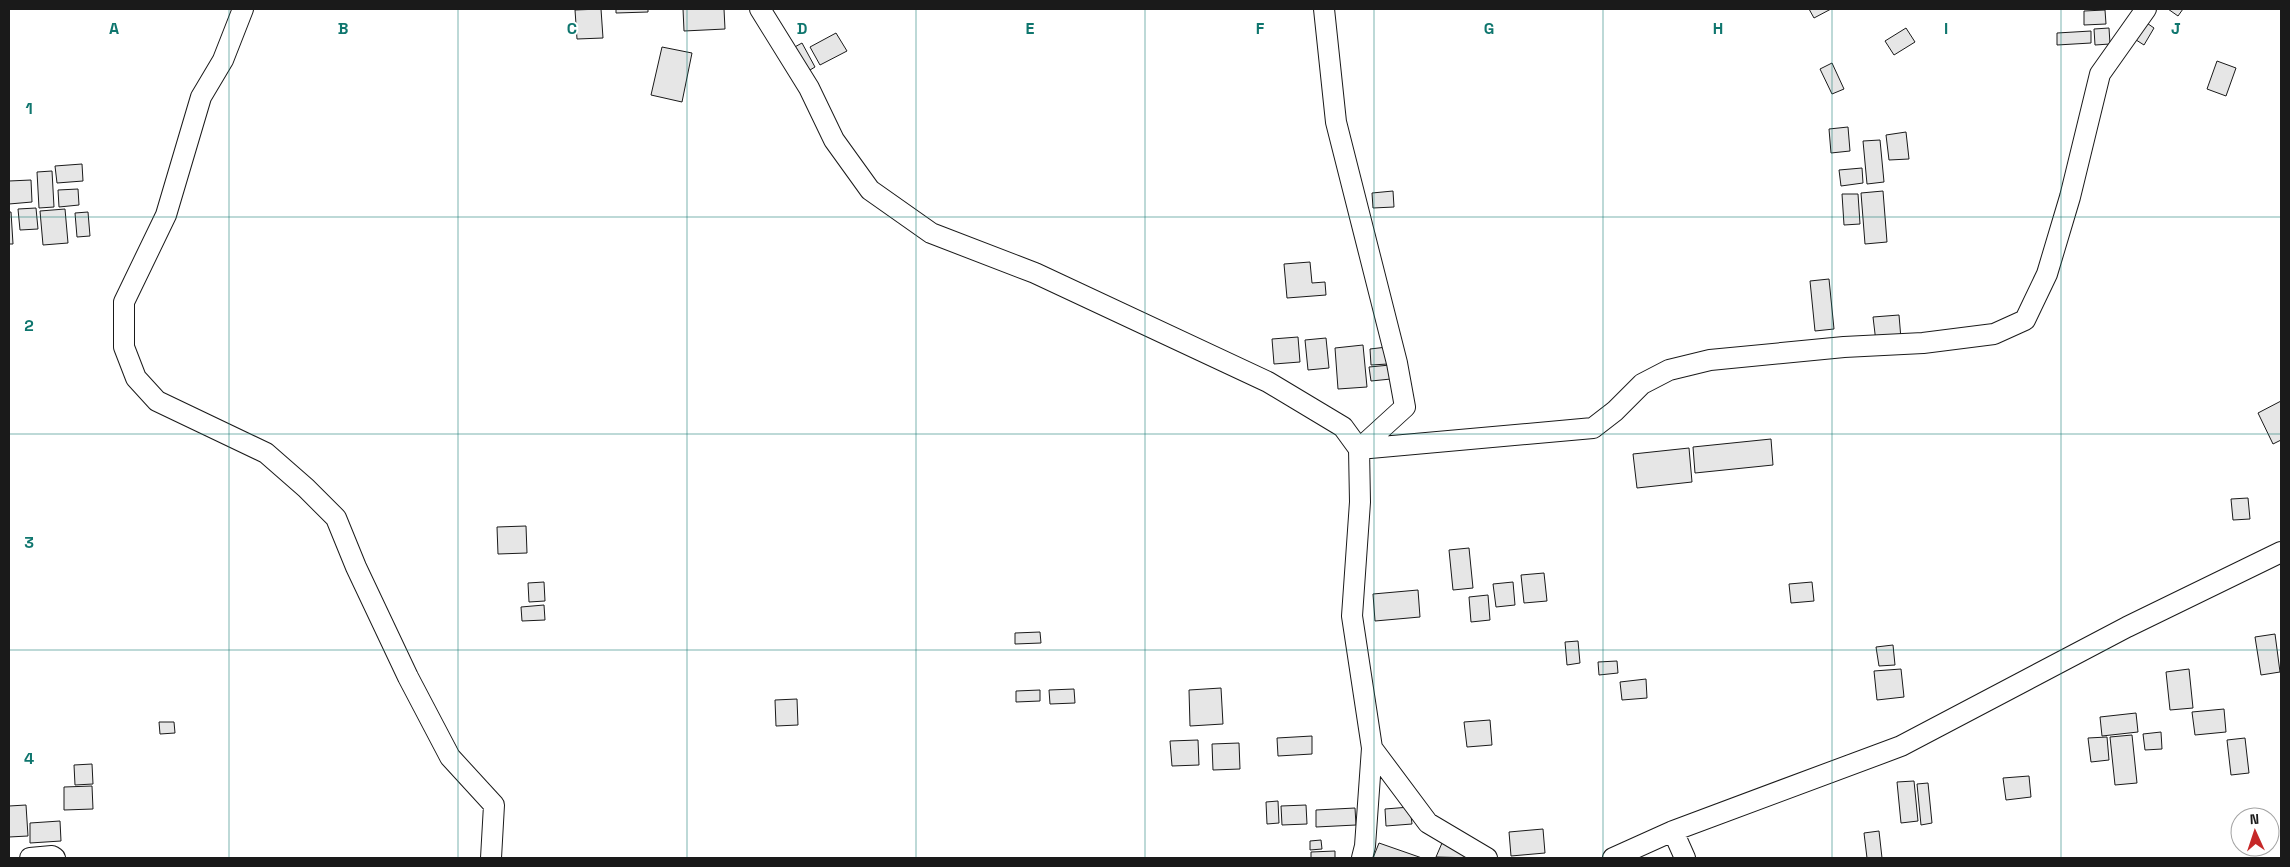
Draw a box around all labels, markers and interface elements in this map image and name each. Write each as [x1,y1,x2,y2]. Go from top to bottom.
text: A [109,18,119,39]
text: B [338,18,348,39]
text: C [567,18,577,39]
text: D [797,18,807,39]
text: E [1026,18,1035,39]
text: F [1256,18,1265,39]
text: G [1484,18,1494,39]
text: H [1713,18,1723,39]
text: I [1944,18,1948,39]
text: J [2171,18,2181,39]
text: 1 [25,98,33,119]
text: 2 [24,315,34,336]
text: 3 [24,532,34,553]
text: 4 [24,748,34,769]
north arrow [2230,807,2280,857]
text: N [2249,810,2259,828]

